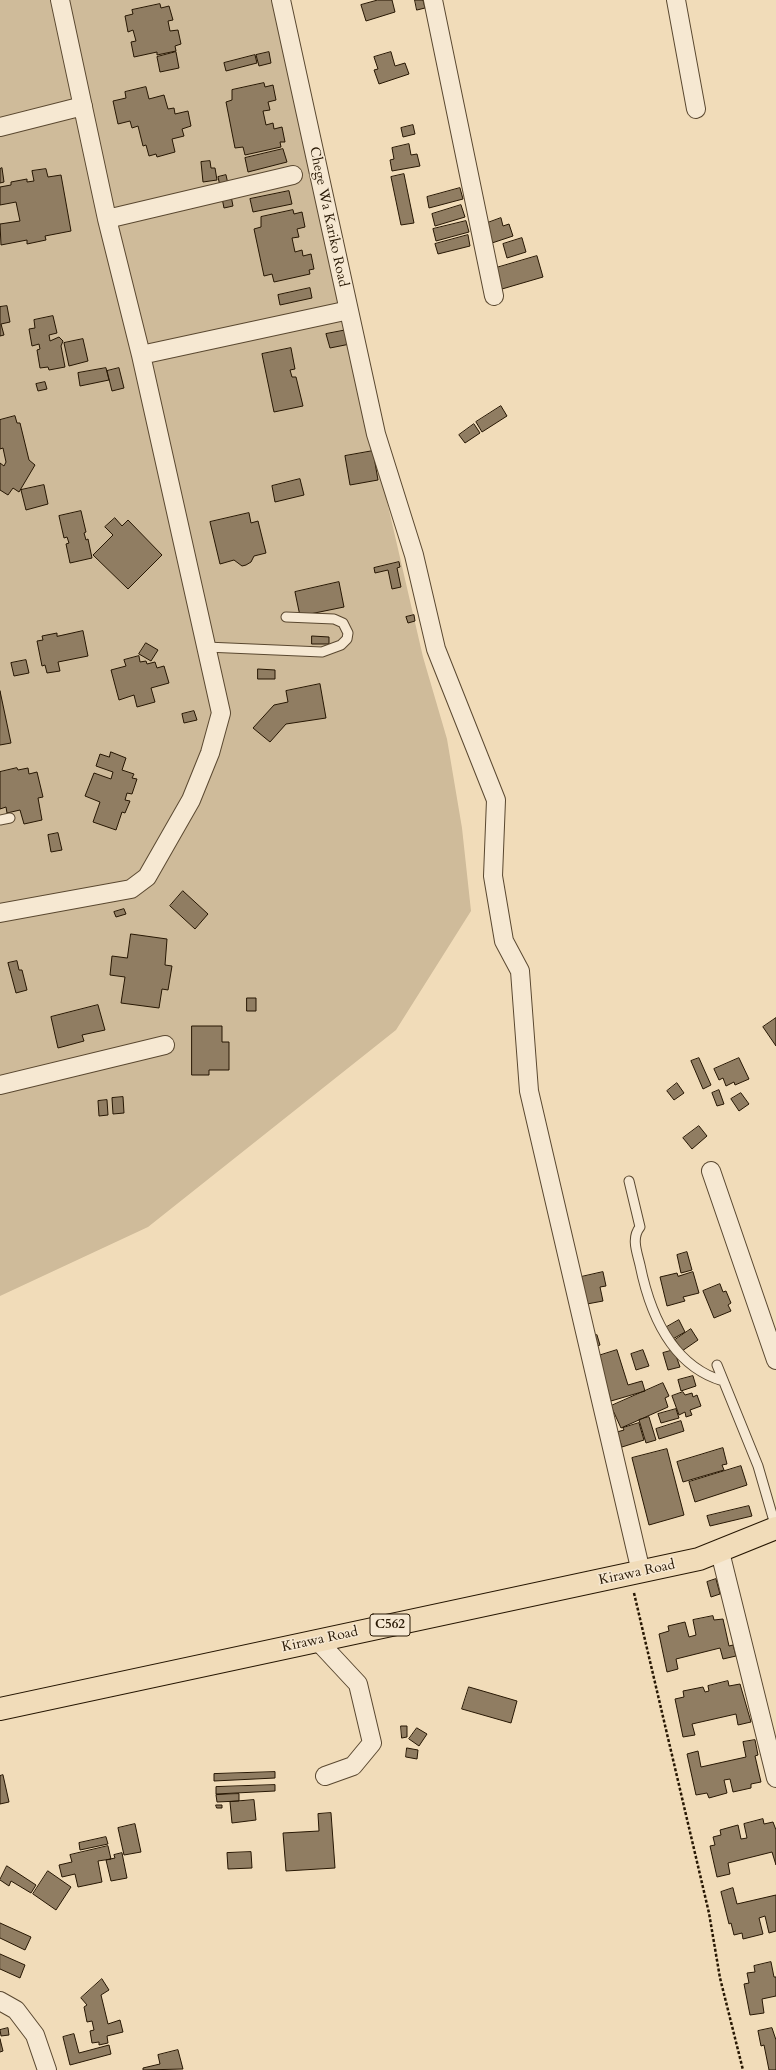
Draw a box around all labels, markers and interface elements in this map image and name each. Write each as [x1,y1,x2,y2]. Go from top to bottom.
street label: Chege Wa Kariko Road [305,145,351,289]
street label: Kirawa Road [597,1557,677,1589]
road number: C562 [370,1614,410,1636]
street label: Kirawa Road [280,1624,360,1656]

